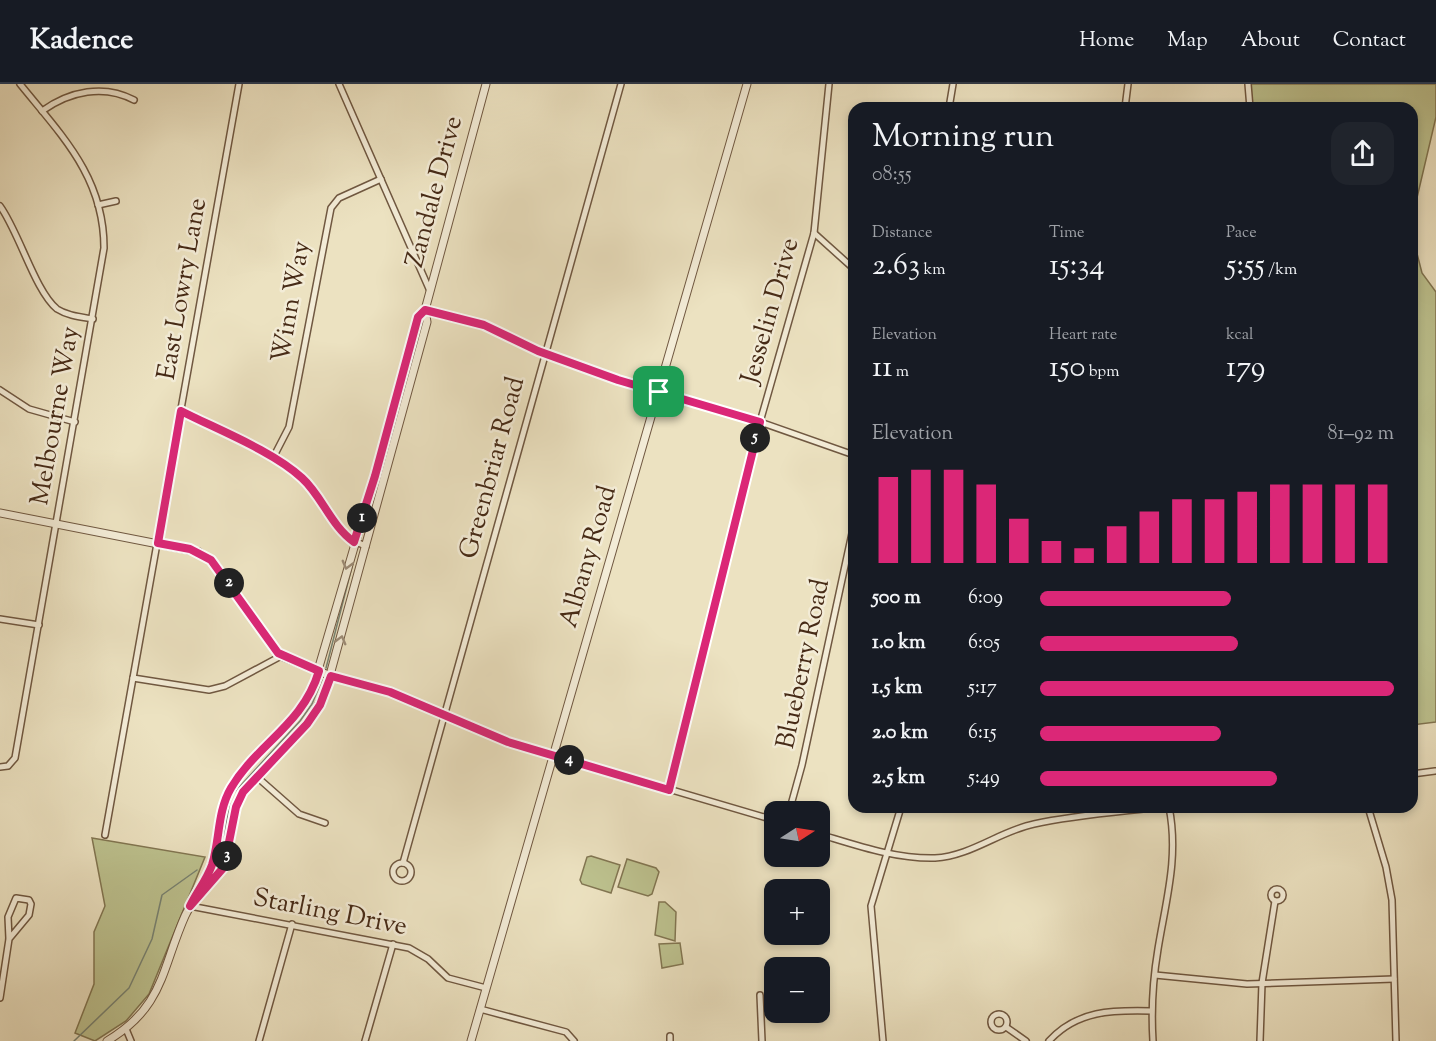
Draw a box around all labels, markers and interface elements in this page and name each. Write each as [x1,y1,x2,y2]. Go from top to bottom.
text: Kadence [30,21,133,61]
text: Home [1079,26,1134,56]
text: Map [1167,26,1208,56]
text: About [1241,26,1300,56]
text: Contact [1333,26,1406,56]
street label: Zandale Drive [397,112,473,272]
text: Morning run [872,114,1054,162]
button: share [1331,122,1394,185]
text: 08:55 [872,161,912,190]
street label: East Lowry Lane [149,195,217,383]
text: Distance [872,222,932,245]
text: Time [1049,222,1085,245]
text: Pace [1226,222,1257,245]
street label: Jesselin Drive [732,234,809,390]
street label: Winn Way [263,238,321,366]
text: 2.63 [872,245,920,288]
text: 15:34 [1049,245,1105,288]
text: 5:55 [1226,245,1265,288]
text: km [920,259,945,282]
text: /km [1265,259,1297,282]
street label: Melbourne Way [22,324,90,508]
text: Elevation [872,324,937,347]
text: Heart rate [1049,324,1117,347]
text: kcal [1226,324,1254,347]
text: 11 [872,347,892,390]
text: 150 [1049,347,1085,390]
text: 179 [1226,347,1265,390]
text: m [892,361,909,384]
text: bpm [1085,361,1119,384]
pin [633,366,684,417]
street label: Greenbriar Road [451,373,535,563]
icon: arrive [642,375,675,408]
text: Elevation [872,420,953,449]
text: 81–92 m [1328,420,1394,449]
pin: 5 [740,423,770,453]
text: 5 [752,426,758,449]
street label: Albany Road [551,481,627,632]
pin: 1 [347,503,377,533]
text: 1 [359,506,365,529]
one-way arrow [342,560,355,570]
pin: 2 [214,568,244,598]
text: 2 [225,571,233,594]
street label: Blueberry Road [768,575,840,752]
text: 500 m [872,584,921,613]
text: 6:09 [968,584,1003,613]
text: 1.0 km [872,629,926,658]
text: 6:05 [968,629,1000,658]
one-way arrow [334,636,346,646]
text: 1.5 km [872,674,922,703]
text: 5:17 [968,674,997,703]
text: 2.0 km [872,719,928,748]
text: 6:15 [968,719,997,748]
pin: 4 [554,745,584,775]
text: 4 [565,748,573,771]
text: 2.5 km [872,764,925,793]
text: 5:49 [968,764,1000,793]
north arrow [764,801,830,867]
map controls [764,801,830,1023]
pin: 3 [212,841,242,871]
text: 3 [224,844,230,867]
button: + [764,879,830,945]
street label: Starling Drive [250,880,410,946]
button: − [764,957,830,1023]

